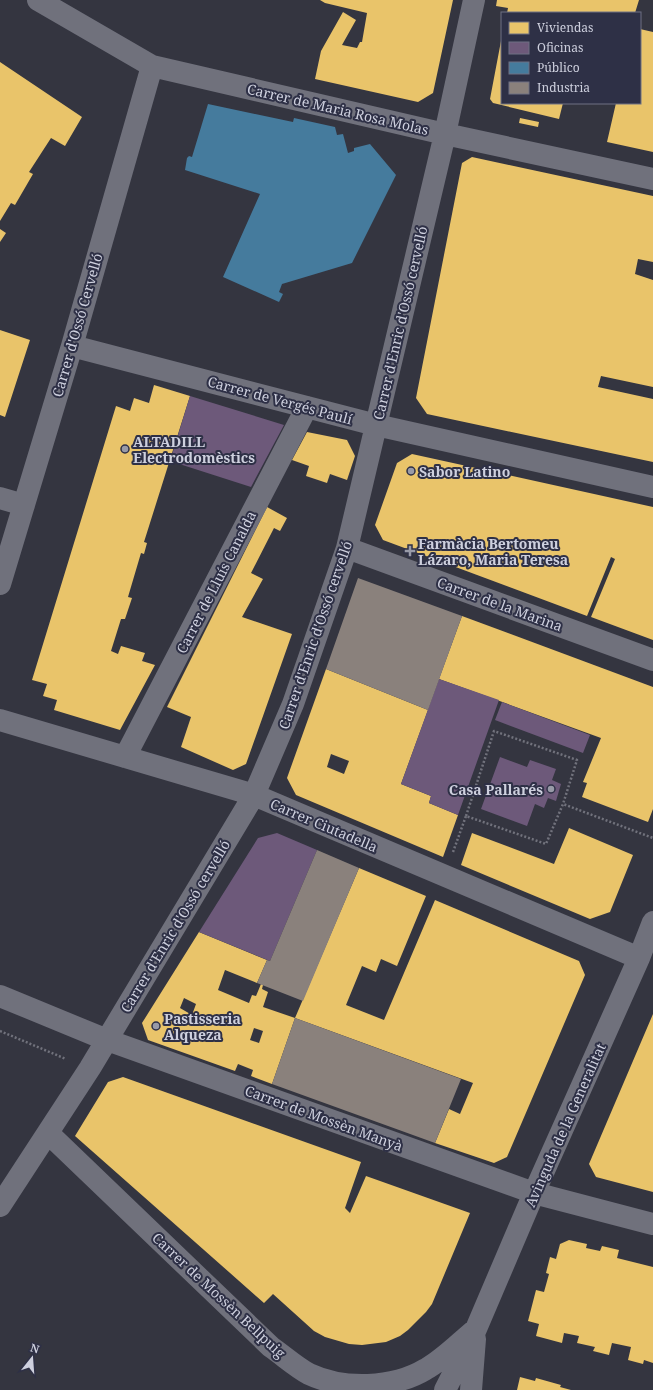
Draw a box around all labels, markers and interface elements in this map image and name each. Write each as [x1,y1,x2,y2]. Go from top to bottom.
legend [501,12,641,104]
text: Viviendas [537,19,593,36]
text: Oficinas [537,39,584,56]
text: Público [537,59,580,76]
street label: Carrer de Maria Rosa Molas [245,79,431,139]
text: Industria [537,79,590,96]
street label: Carrer d'Enric d'Ossó cervelló [368,224,432,422]
street label: Carrer d'Ossó Cervelló [47,251,107,399]
street label: Carrer de Vergés Paulí [206,372,355,429]
place label: ALTADILL Electrodomèstics [133,432,255,467]
marker: ALTADILL Electrodomèstics [120,444,130,454]
place label: Sabor Latino [419,462,510,481]
marker: Sabor Latino [406,466,416,476]
street label: Carrer de Lluís Canalda [172,507,260,657]
place label: Farmàcia Bertomeu Lázaro, Maria Teresa [418,534,568,569]
street label: Carrer d'Enric d'Ossó cervelló [274,538,356,732]
marker: Farmàcia Bertomeu Lázaro, Maria Teresa [405,546,415,556]
street label: Carrer de la Marina [435,573,565,636]
place label: Casa Pallarés [449,780,543,799]
marker: Casa Pallarés [546,784,556,794]
street label: Carrer Ciutadella [267,794,381,856]
street label: Carrer d'Enric d'Ossó cervelló [116,836,234,1016]
place label: Pastisseria Alqueza [164,1009,241,1044]
marker: Pastisseria Alqueza [151,1021,161,1031]
street label: Avinguda de la Generalitat [520,1040,610,1210]
street label: Carrer de Mossèn Manyà [242,1081,406,1155]
street label: Carrer de Mossèn Bellpuig [148,1228,290,1362]
north arrow [12,1338,52,1378]
text: N [29,1340,42,1356]

